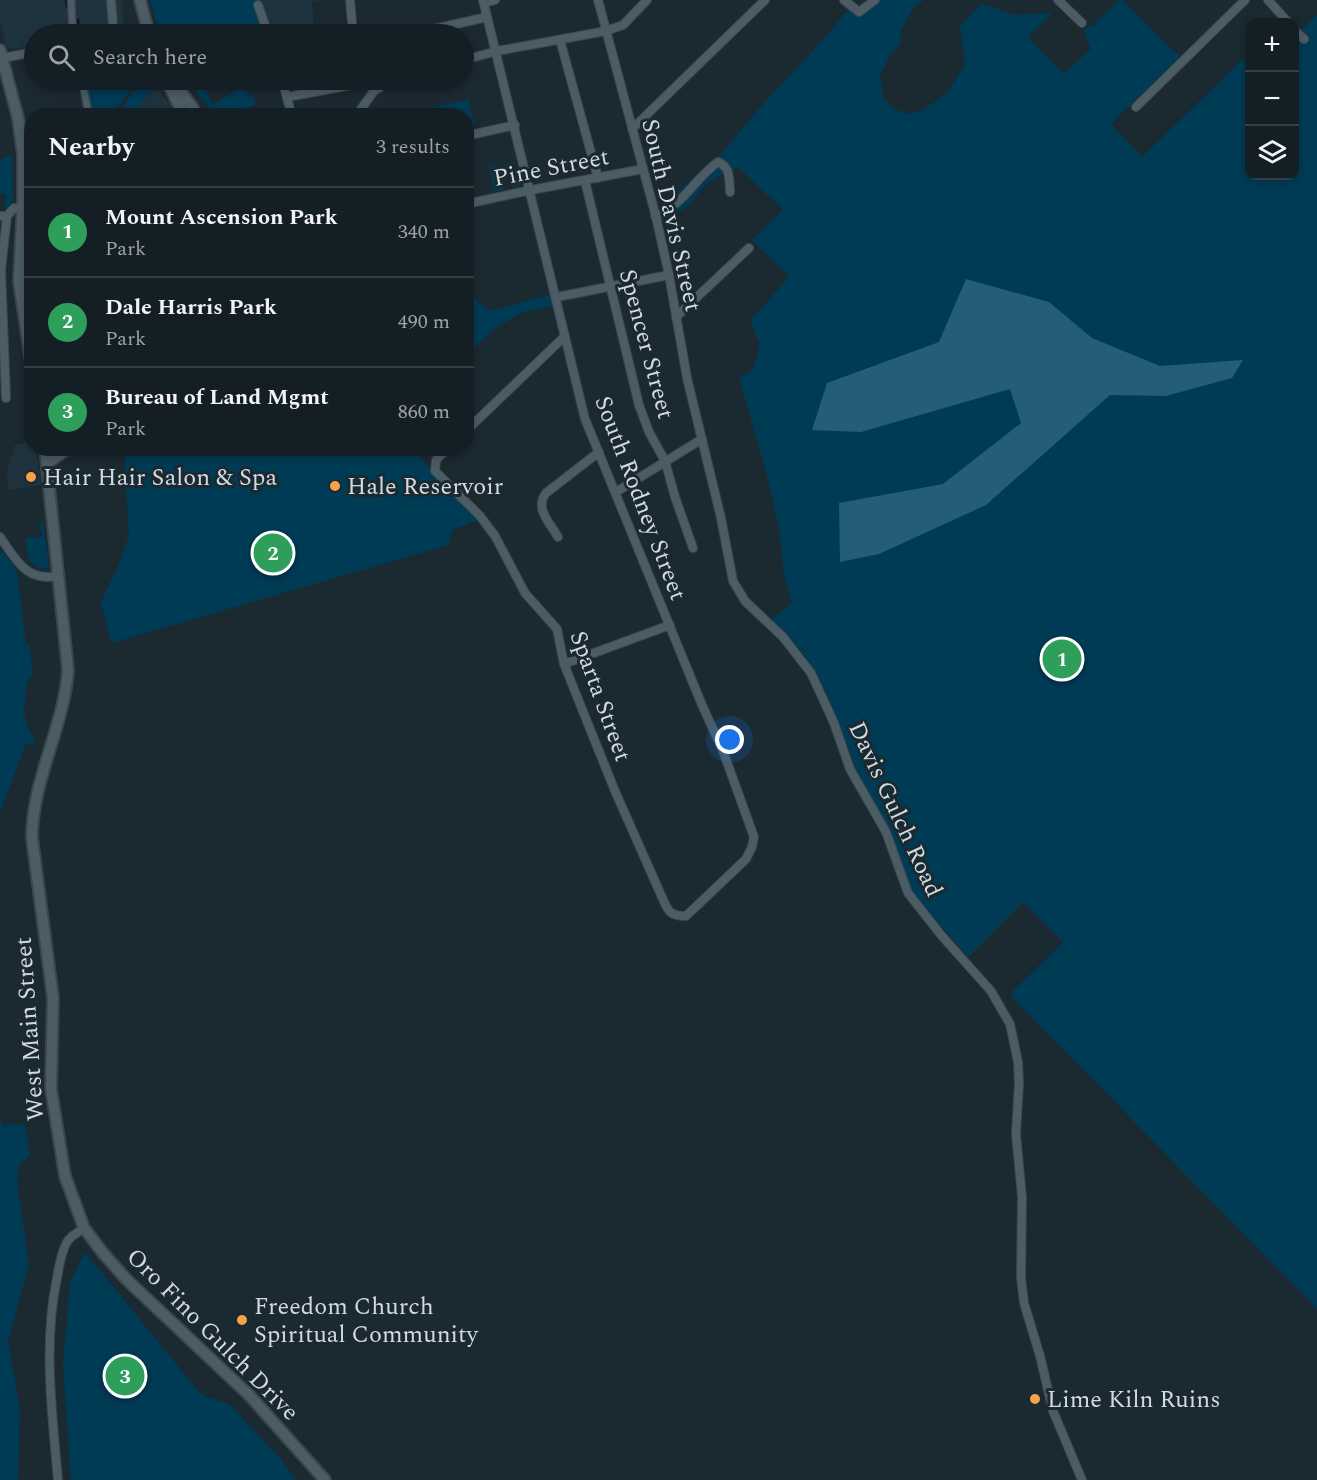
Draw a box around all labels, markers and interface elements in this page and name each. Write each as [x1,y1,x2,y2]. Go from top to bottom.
map controls [1245,18,1299,180]
button: + [1245,18,1299,72]
search box [24,24,474,90]
icon: search [45,41,78,74]
text: Search here [93,41,207,74]
button: − [1245,72,1299,126]
street label: South Davis Street [631,115,711,315]
button: layers [1245,126,1299,180]
text: Nearby [48,127,134,167]
text: 3 results [376,132,450,162]
street label: Pine Street [490,139,612,197]
text: Mount Ascension Park [105,201,338,234]
text: 1 [62,217,73,247]
text: 340 m [398,217,450,247]
text: Park [105,234,146,264]
street label: Spencer Street [609,265,683,423]
text: Dale Harris Park [105,291,277,324]
text: 2 [62,307,73,337]
text: 490 m [398,307,450,337]
text: Park [105,324,146,354]
text: Bureau of Land Mgmt [105,381,329,414]
street label: South Rodney Street [584,391,696,606]
text: 3 [62,397,73,427]
text: 860 m [398,397,450,427]
text: Park [105,414,146,444]
place label: Hair Hair Salon & Spa [43,460,277,496]
place label: Hale Reservoir [347,469,503,505]
marker: Hair Hair Salon & Spa [24,470,38,484]
marker: Hale Reservoir [328,479,342,493]
pin: 2 [254,530,292,576]
street label: Sparta Street [560,626,640,767]
pin: 1 [1042,636,1082,682]
street label: Davis Gulch Road [839,716,952,903]
your location [715,725,744,754]
street label: West Main Street [6,936,54,1122]
street label: Oro Fino Gulch Drive [118,1240,307,1429]
place label: Freedom Church Spiritual Community [254,1289,480,1353]
marker: Freedom Church Spiritual Community [235,1313,249,1327]
pin: 3 [106,1354,144,1398]
place label: Lime Kiln Ruins [1047,1382,1221,1418]
marker: Lime Kiln Ruins [1028,1392,1042,1406]

